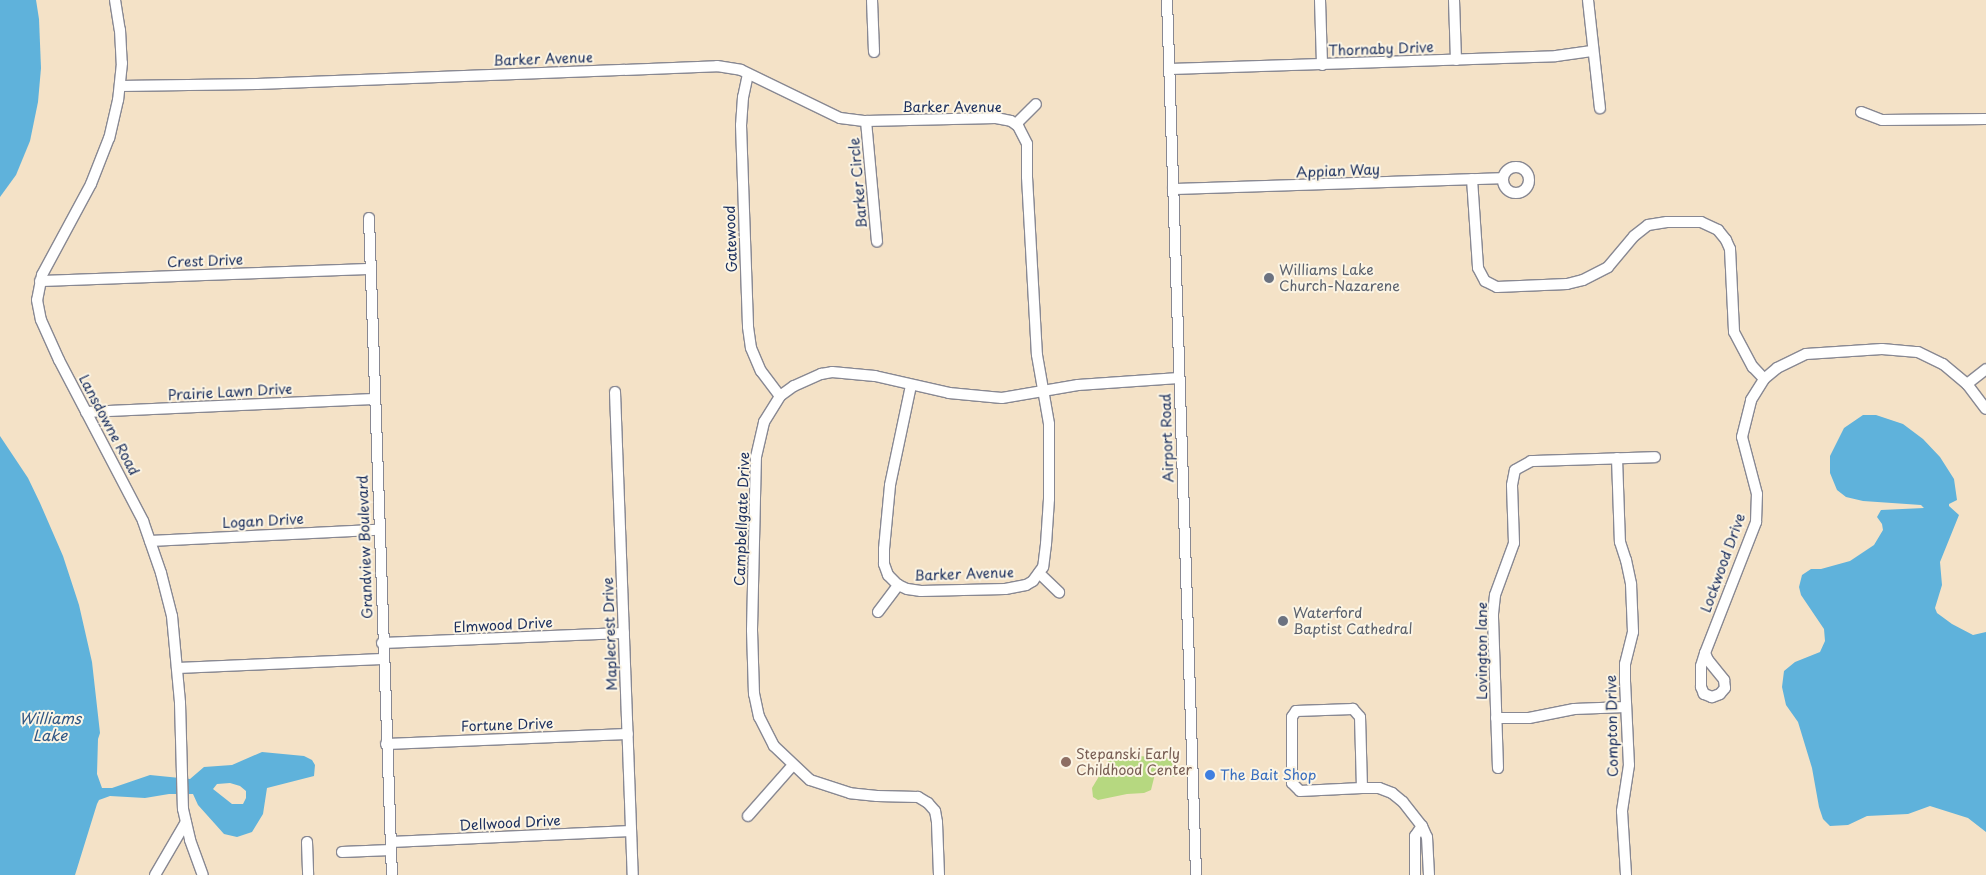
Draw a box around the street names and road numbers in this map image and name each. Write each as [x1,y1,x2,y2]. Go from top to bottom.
street label: Thornaby Drive [1328,39,1434,59]
street label: Barker Avenue [493,49,593,69]
street label: Barker Avenue [902,99,1002,115]
street label: Barker Circle [846,136,870,230]
street label: Appian Way [1296,161,1380,181]
street label: Gatewood [721,205,741,273]
street label: Crest Drive [166,251,244,271]
street label: Lansdowne Road [75,372,143,478]
street label: Prairie Lawn Drive [167,380,293,404]
street label: Airport Road [1157,393,1177,483]
street label: Campbellgate Drive [731,452,753,586]
street label: Grandview Boulevard [354,475,376,619]
street label: Logan Drive [222,510,304,532]
street label: Lockwood Drive [1697,511,1749,615]
street label: Barker Avenue [914,564,1014,584]
street label: Maplecrest Drive [600,577,620,691]
street label: Lovington lane [1474,602,1490,700]
street label: Elmwood Drive [453,614,553,636]
street label: Compton Drive [1603,675,1621,777]
street label: Fortune Drive [461,715,553,735]
street label: Dellwood Drive [458,812,562,834]

